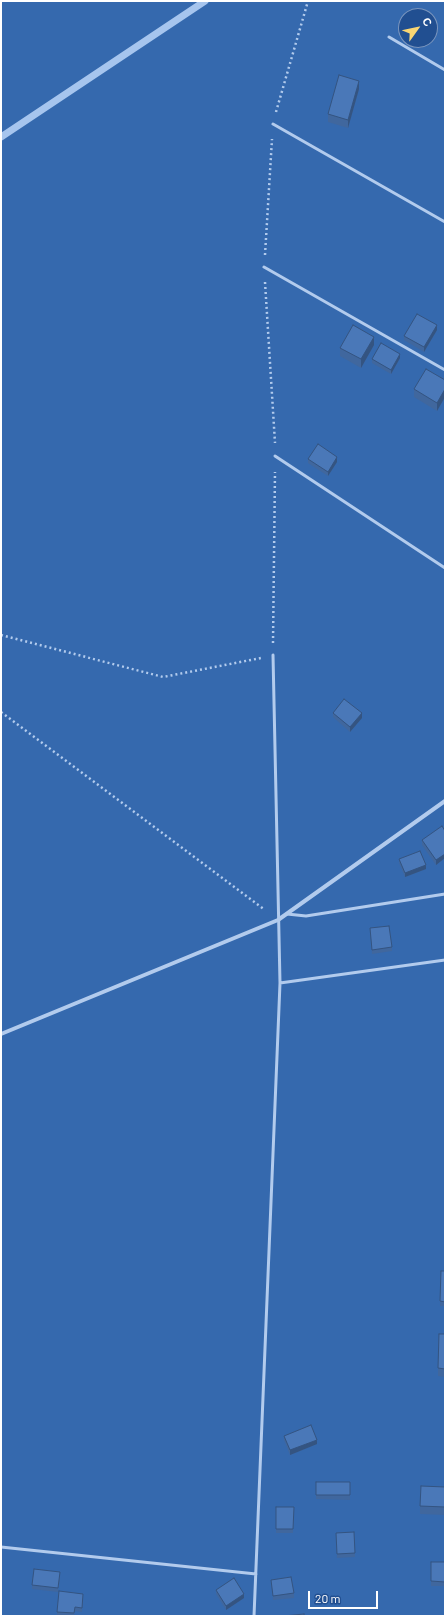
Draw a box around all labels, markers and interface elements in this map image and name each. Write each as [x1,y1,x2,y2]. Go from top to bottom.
north arrow [398,8,438,48]
text: С [420,15,435,29]
scale bar [310,1583,380,1609]
text: 20 m [315,1591,341,1605]

